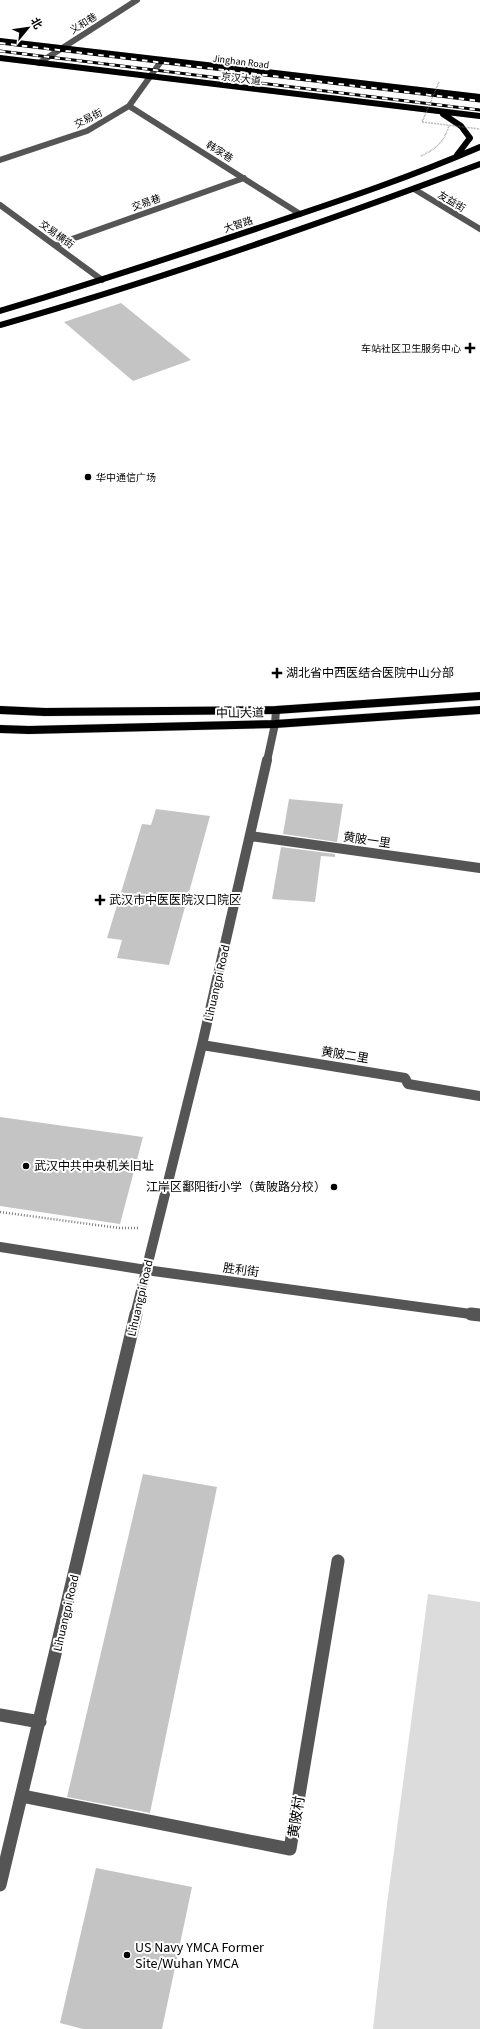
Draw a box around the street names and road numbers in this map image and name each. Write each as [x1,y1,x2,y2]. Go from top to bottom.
street label: 义和巷 [67,10,100,38]
street label: Jinghan Road [212,52,270,72]
street label: 京汉大道 [220,70,262,88]
street label: 交易街 [72,106,105,132]
street label: 韩家巷 [203,138,236,166]
street label: 友益街 [435,188,468,216]
street label: 交易巷 [130,191,163,214]
street label: 大智路 [222,214,255,236]
street label: 交易横街 [36,217,77,252]
street label: 中山大道 [216,705,264,722]
street label: 黄陂一里 [342,829,392,852]
street label: Lihuangpi Road [200,943,235,1023]
street label: 黄陂二里 [320,1043,370,1068]
street label: Lihuangpi Road [123,1258,158,1338]
street label: 胜利街 [222,1260,260,1281]
street label: Lihuangpi Road [49,1573,84,1653]
street label: 黄陂村 [284,1795,310,1839]

